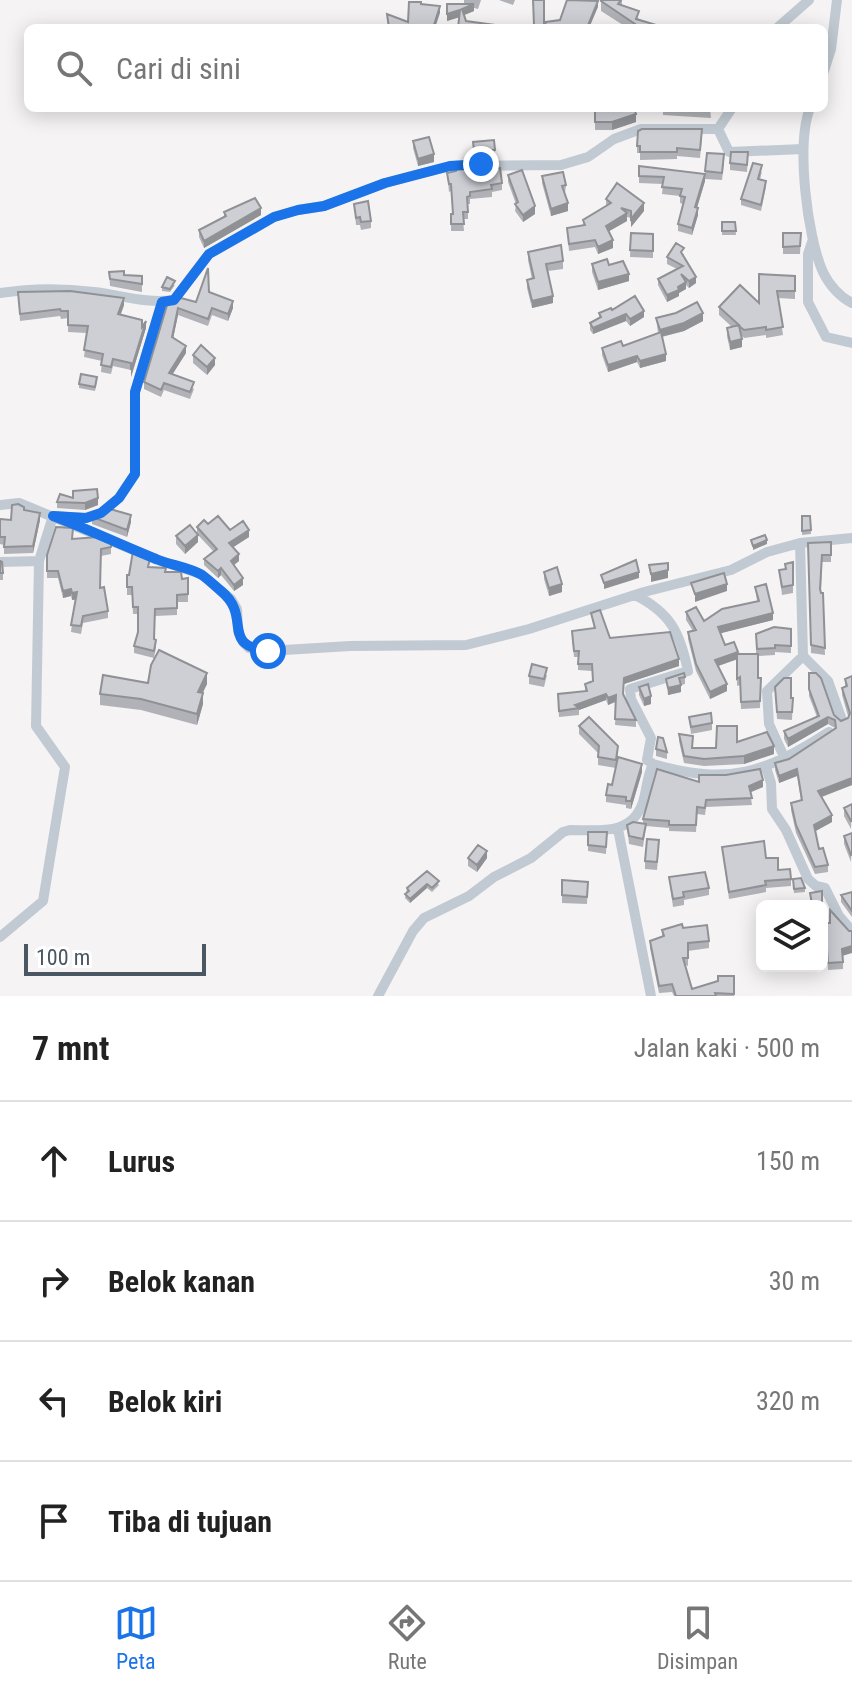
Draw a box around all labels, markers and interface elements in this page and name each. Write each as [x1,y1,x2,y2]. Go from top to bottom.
search box [24,24,828,112]
icon: search [52,46,96,90]
text: Cari di sini [116,51,241,86]
route end [463,146,499,182]
route start [250,633,286,669]
map controls [756,900,828,972]
button: layers [756,900,828,972]
scale bar [24,940,206,976]
text: 100 m [36,945,90,970]
text: 7 mnt [32,1028,109,1068]
text: Jalan kaki · 500 m [634,1033,820,1063]
icon: ahead [32,1139,76,1183]
text: Lurus [108,1144,175,1179]
text: 150 m [756,1146,820,1176]
icon: right [32,1259,76,1303]
text: Belok kanan [108,1264,255,1299]
text: 30 m [769,1266,820,1296]
icon: left [32,1379,76,1423]
text: Belok kiri [108,1384,222,1419]
text: 320 m [756,1386,820,1416]
icon: arrive [32,1499,76,1543]
text: Tiba di tujuan [108,1504,272,1539]
tab: Peta [114,1601,158,1674]
tab: Rute [385,1601,429,1674]
tab: Disimpan [657,1601,738,1674]

